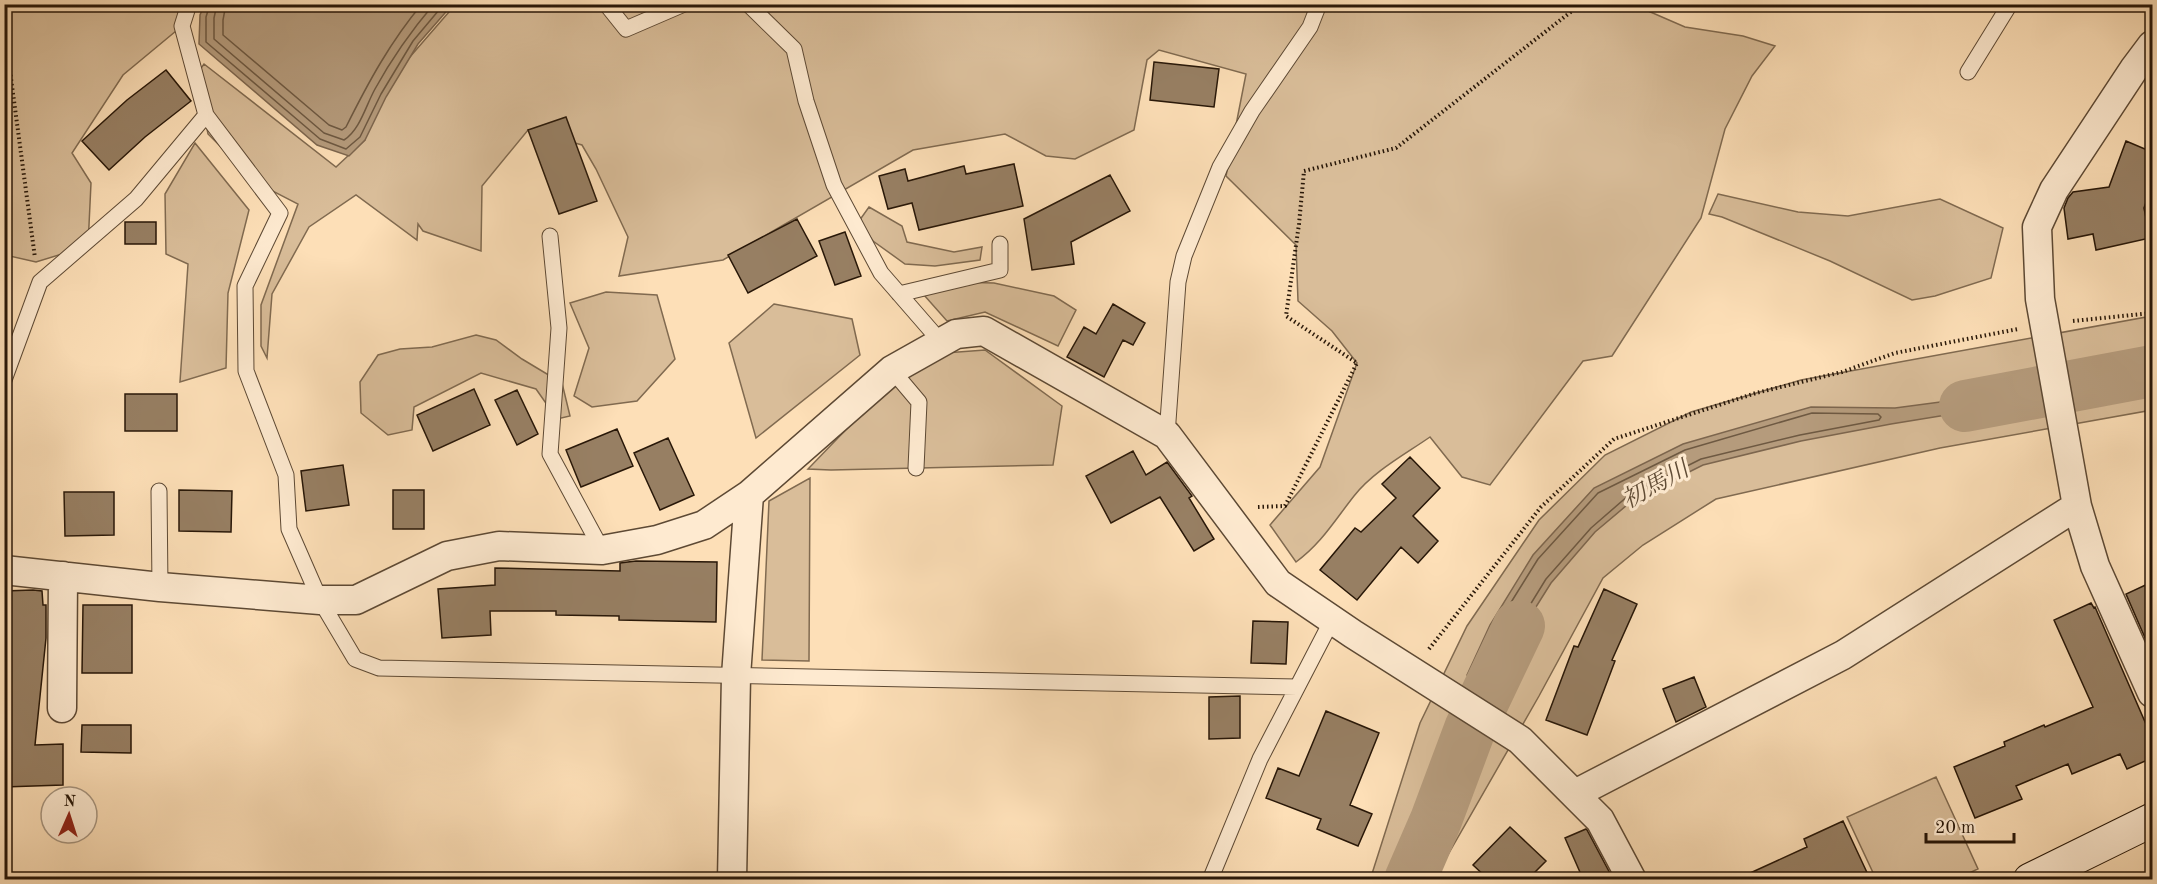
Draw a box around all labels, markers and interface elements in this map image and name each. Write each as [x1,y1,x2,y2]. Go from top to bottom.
water label: 初馬川 [1617,454,1696,514]
north arrow [39,785,99,845]
text: N [63,794,77,810]
scale bar [1926,806,2014,844]
text: 20 m [1935,819,1975,837]

